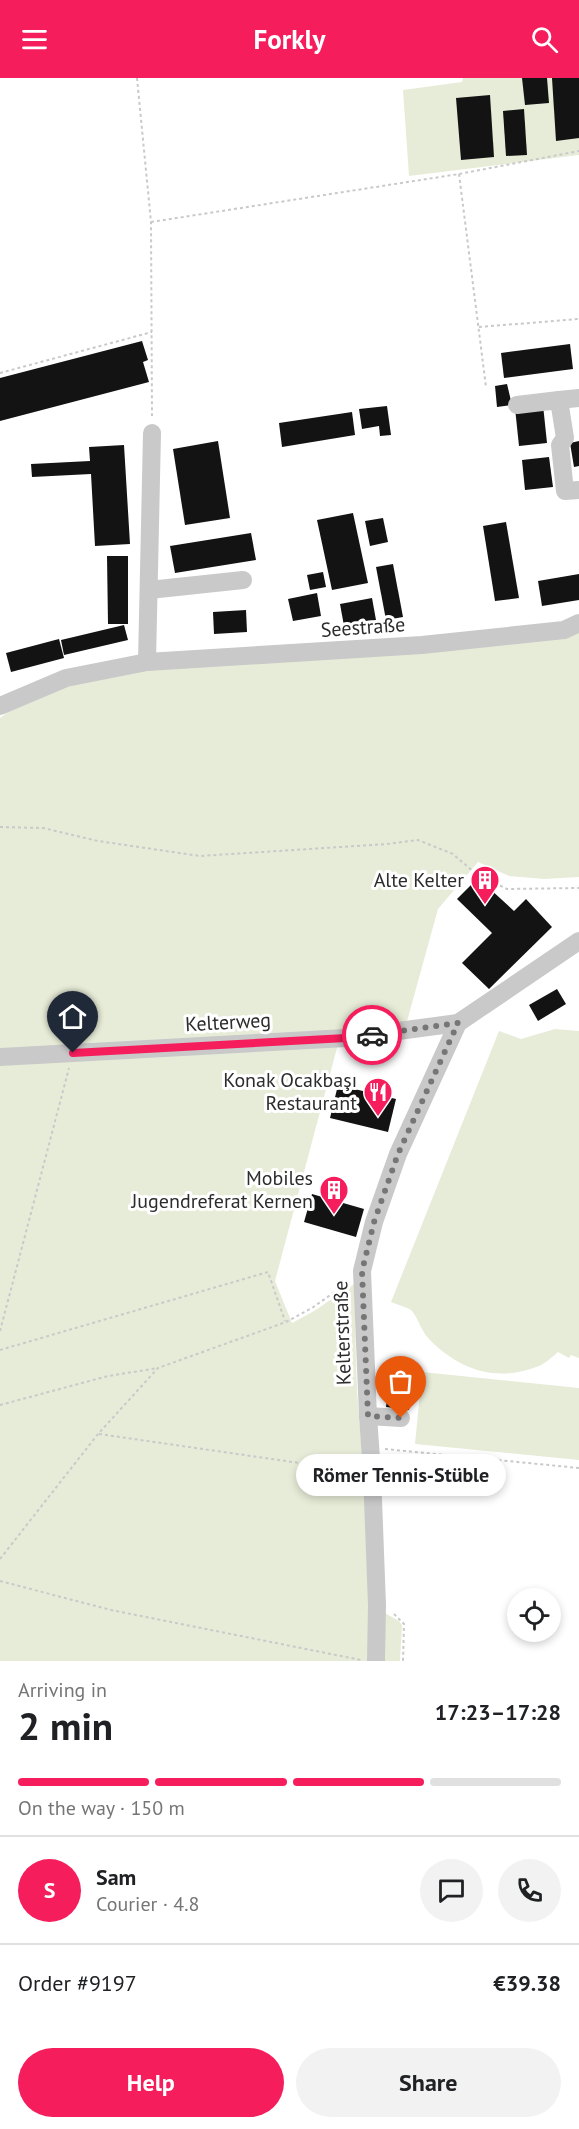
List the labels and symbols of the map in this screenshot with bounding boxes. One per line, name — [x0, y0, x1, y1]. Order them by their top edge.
street label: Seestraße — [320, 611, 406, 643]
building icon: Alte Kelter — [469, 864, 501, 906]
place label: Alte Kelter — [374, 867, 464, 893]
pin — [47, 991, 98, 1053]
courier — [342, 1005, 402, 1065]
street label: Kelterweg — [184, 1007, 272, 1037]
place label: Konak Ocakbaşı Restaurant — [223, 1067, 357, 1116]
restaurant icon: Konak Ocakbaşı Restaurant — [362, 1076, 394, 1118]
place label: Mobiles Jugendreferat Kernen — [130, 1165, 313, 1214]
building icon: Mobiles Jugendreferat Kernen — [318, 1174, 350, 1216]
street label: Kelterstraße — [327, 1280, 357, 1386]
pin — [375, 1356, 426, 1418]
callout: Römer Tennis-Stüble — [296, 1454, 506, 1496]

